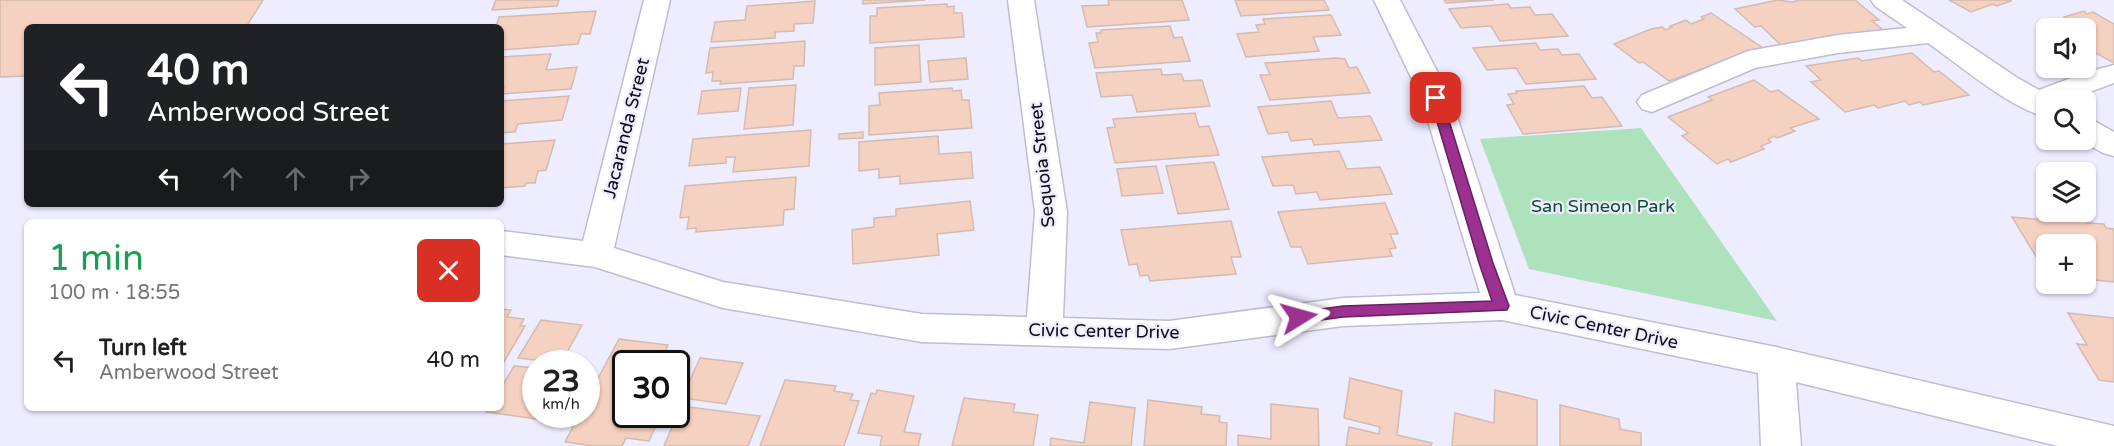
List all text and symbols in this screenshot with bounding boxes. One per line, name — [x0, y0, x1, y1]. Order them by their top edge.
map controls — [2036, 18, 2096, 294]
button: sound — [2036, 18, 2096, 78]
text: 40 m — [147, 45, 249, 96]
icon: left — [48, 48, 126, 126]
street label: Jacaranda Street — [598, 55, 654, 200]
pin — [1410, 72, 1461, 123]
icon: arrive — [1419, 81, 1452, 114]
button: search — [2036, 90, 2096, 150]
text: Amberwood Street — [147, 96, 390, 129]
street label: Sequoia Street — [1025, 101, 1059, 228]
icon: left — [153, 162, 186, 195]
icon: ahead — [216, 162, 249, 195]
icon: ahead — [279, 162, 312, 195]
icon: right — [342, 162, 375, 195]
button: layers — [2036, 162, 2096, 222]
park label: San Simeon Park — [1531, 195, 1675, 217]
button: + — [2036, 234, 2096, 294]
text: 1 min — [48, 237, 144, 280]
button: close — [417, 239, 480, 302]
text: 100 m · 18:55 — [48, 281, 180, 305]
position arrow — [1267, 285, 1331, 349]
street label: Civic Center Drive — [1528, 301, 1680, 353]
street label: Civic Center Drive — [1028, 319, 1180, 343]
text: Turn left — [99, 335, 187, 361]
icon: left — [48, 344, 81, 377]
text: 40 m — [426, 347, 480, 373]
speed limit sign: 30 — [612, 350, 690, 428]
text: Amberwood Street — [99, 361, 279, 385]
text: 23 — [542, 363, 580, 400]
text: km/h — [542, 395, 580, 413]

